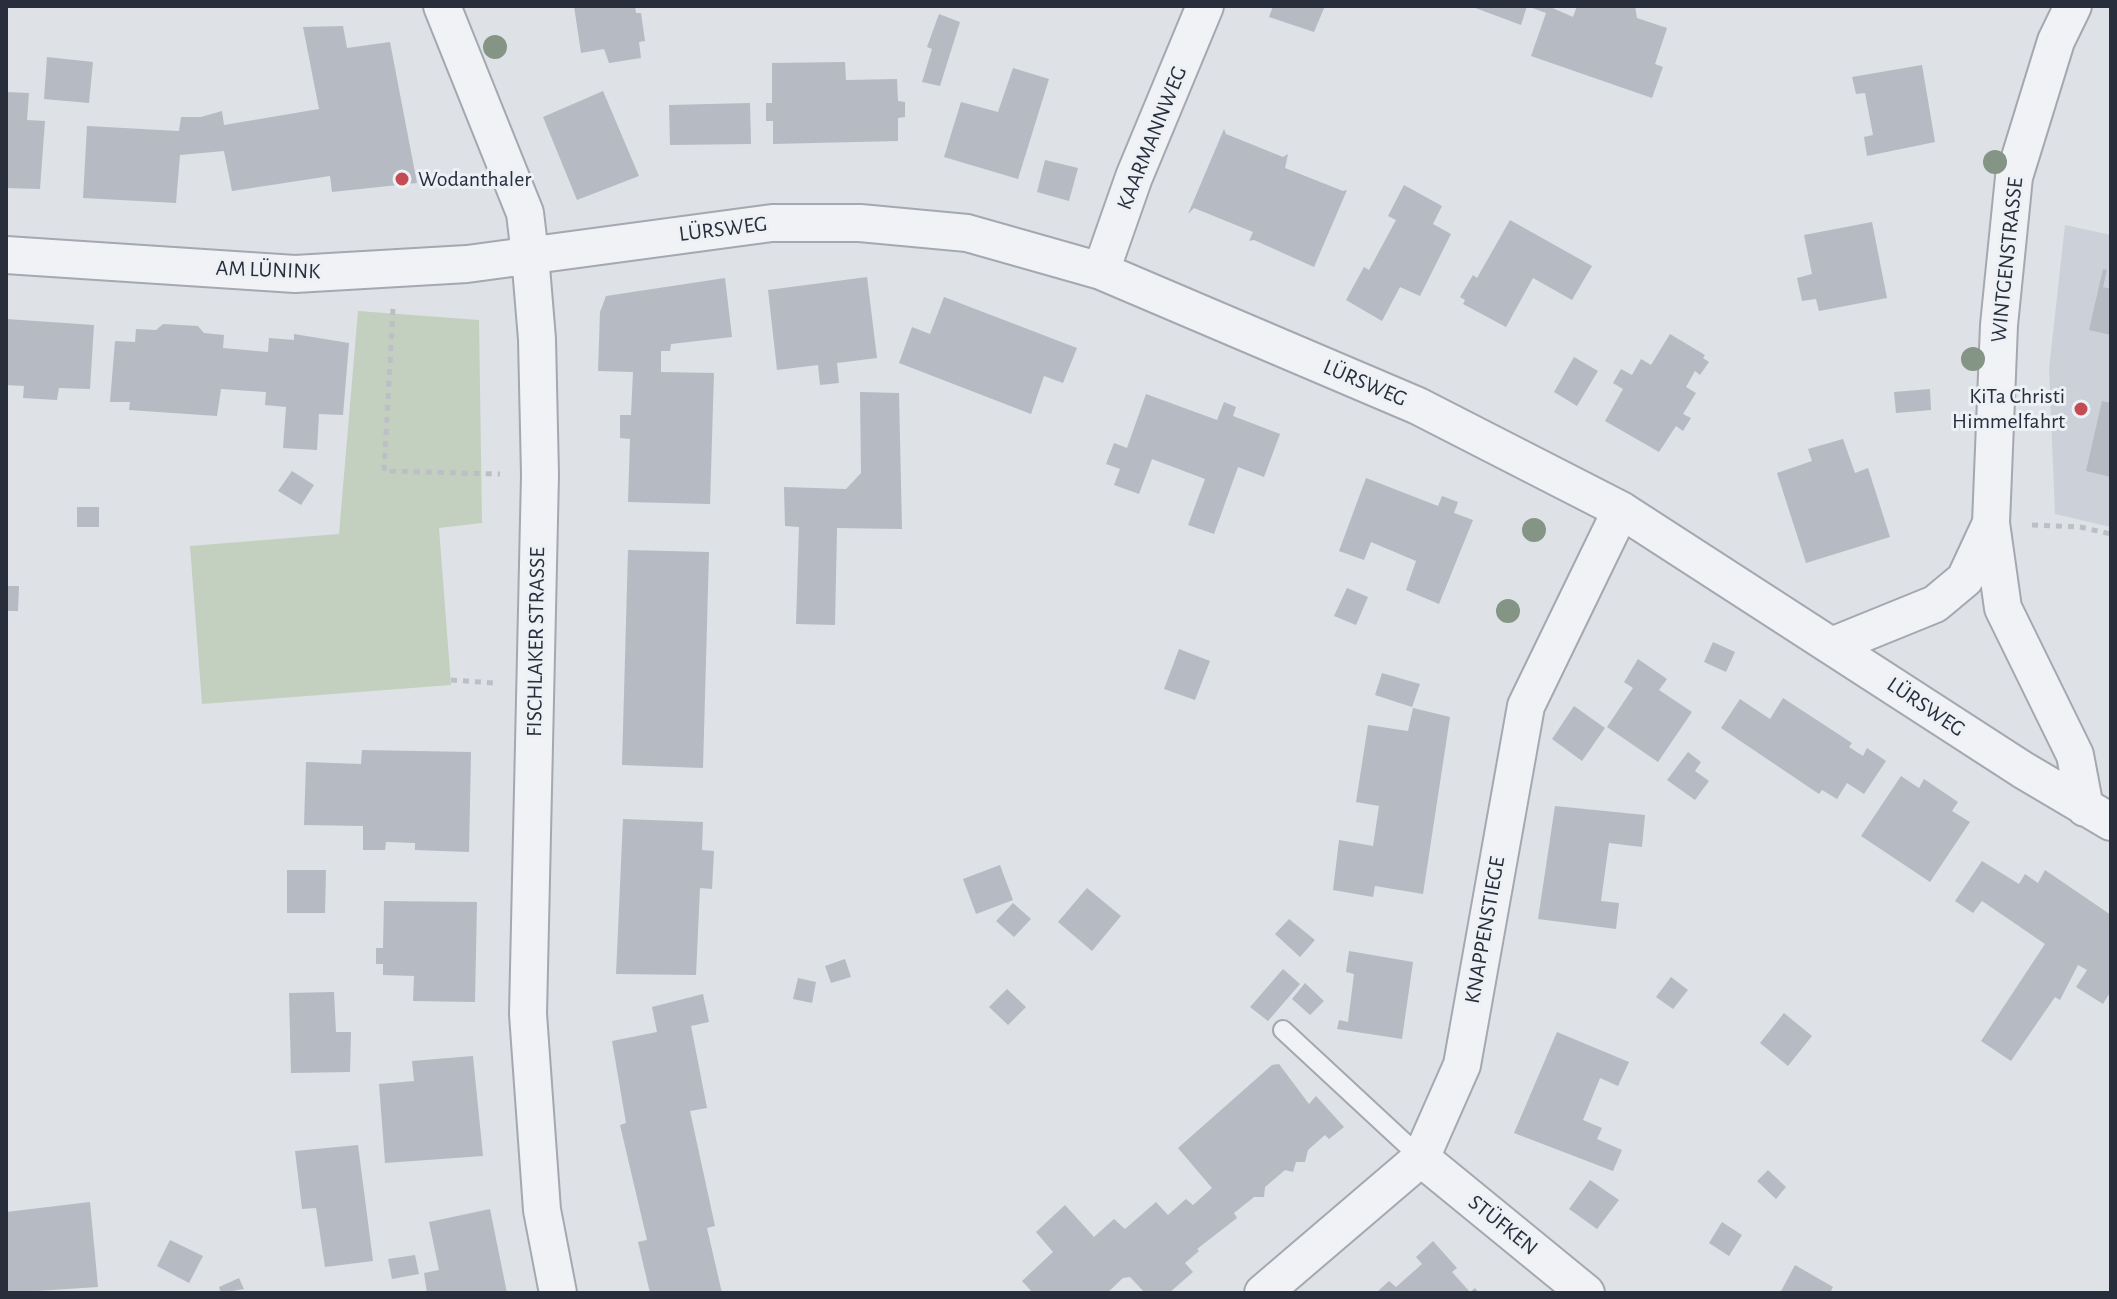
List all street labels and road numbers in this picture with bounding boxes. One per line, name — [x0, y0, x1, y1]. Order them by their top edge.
street label: KAARMANNWEG — [1111, 62, 1193, 214]
street label: WINTGENSTRASSE — [1985, 176, 2029, 344]
street label: LÜRSWEG — [677, 210, 769, 248]
street label: AM LÜNINK — [215, 255, 321, 285]
street label: LÜRSWEG — [1319, 354, 1411, 412]
street label: FISCHLAKER STRASSE — [521, 547, 551, 737]
street label: LÜRSWEG — [1882, 671, 1970, 743]
street label: KNAPPENSTIEGE — [1459, 854, 1511, 1006]
street label: STÜFKEN — [1463, 1189, 1543, 1261]

